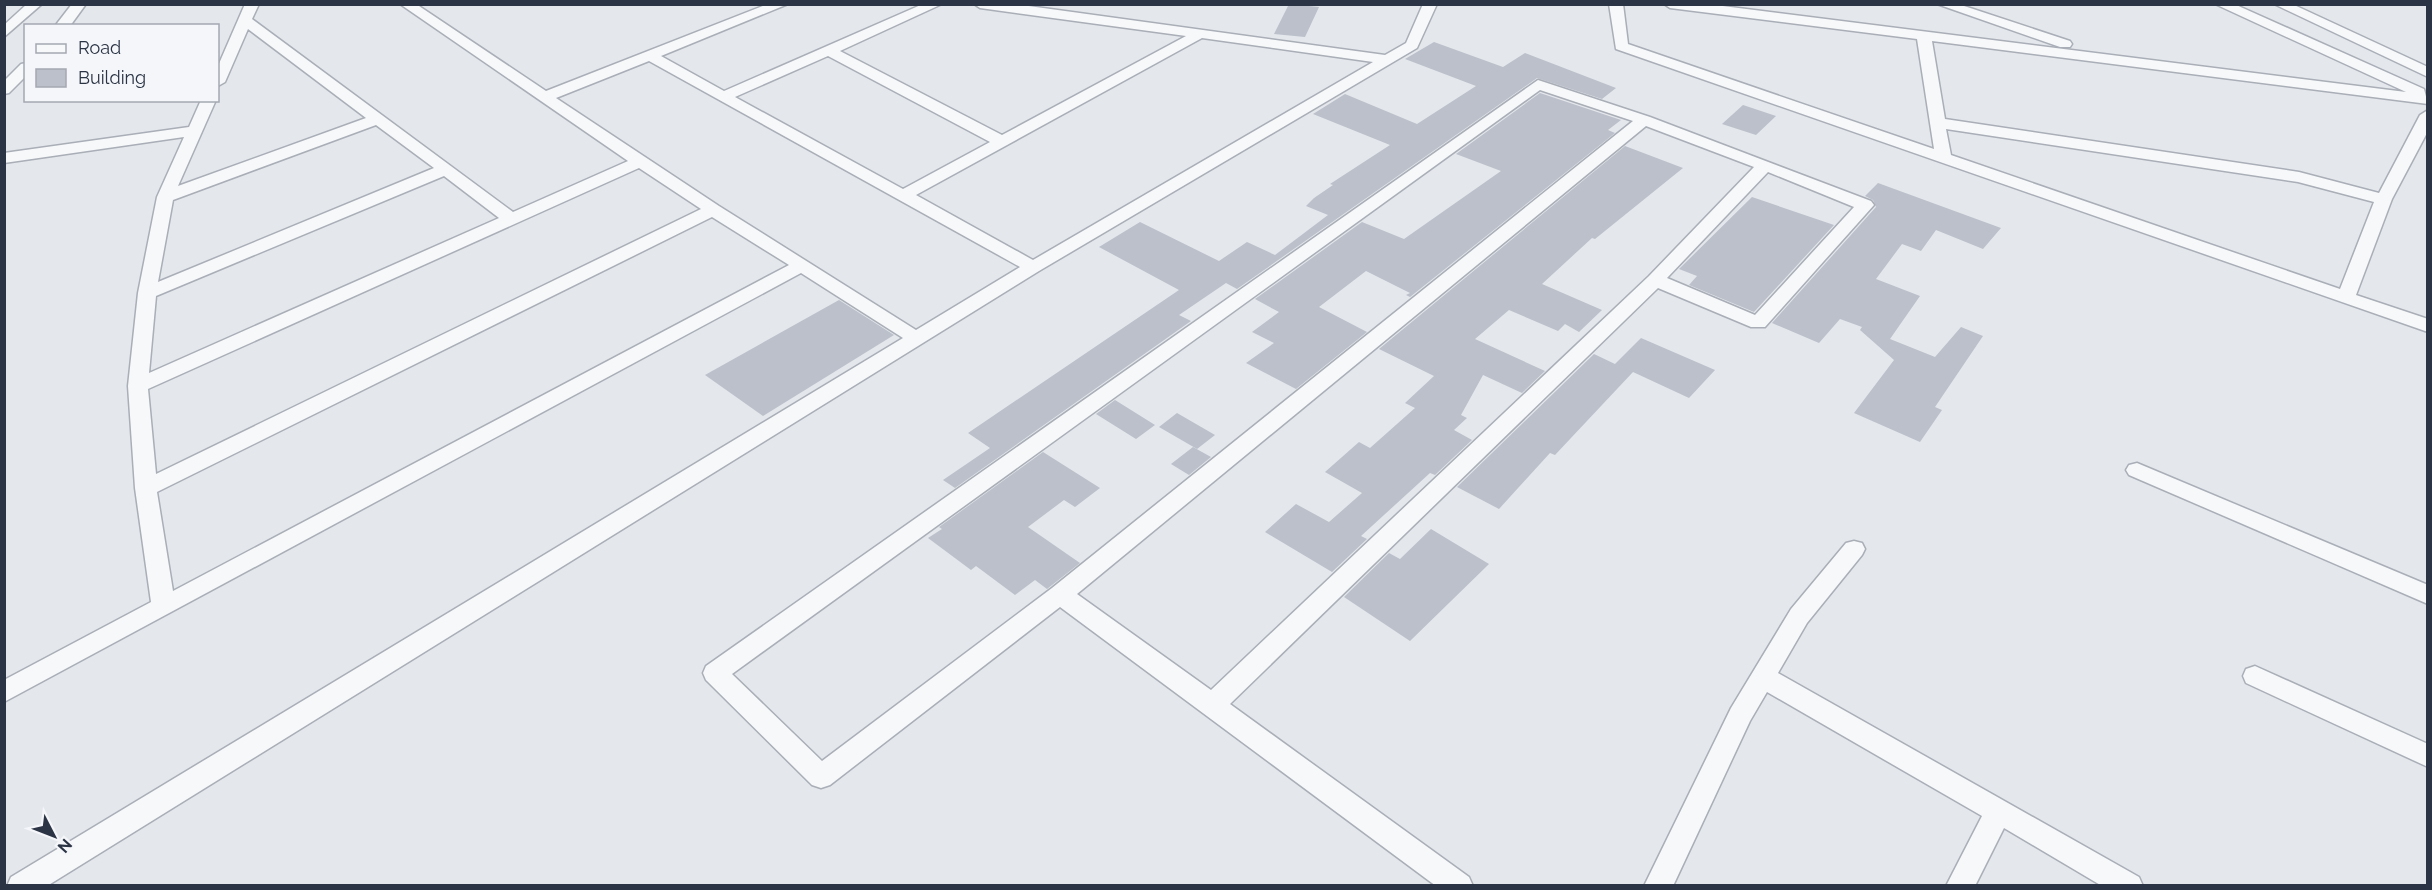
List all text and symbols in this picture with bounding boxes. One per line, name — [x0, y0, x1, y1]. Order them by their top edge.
legend — [24, 24, 219, 102]
text: Road — [78, 37, 121, 58]
text: Building — [78, 67, 146, 88]
north arrow — [24, 806, 84, 866]
text: N — [54, 835, 76, 857]

